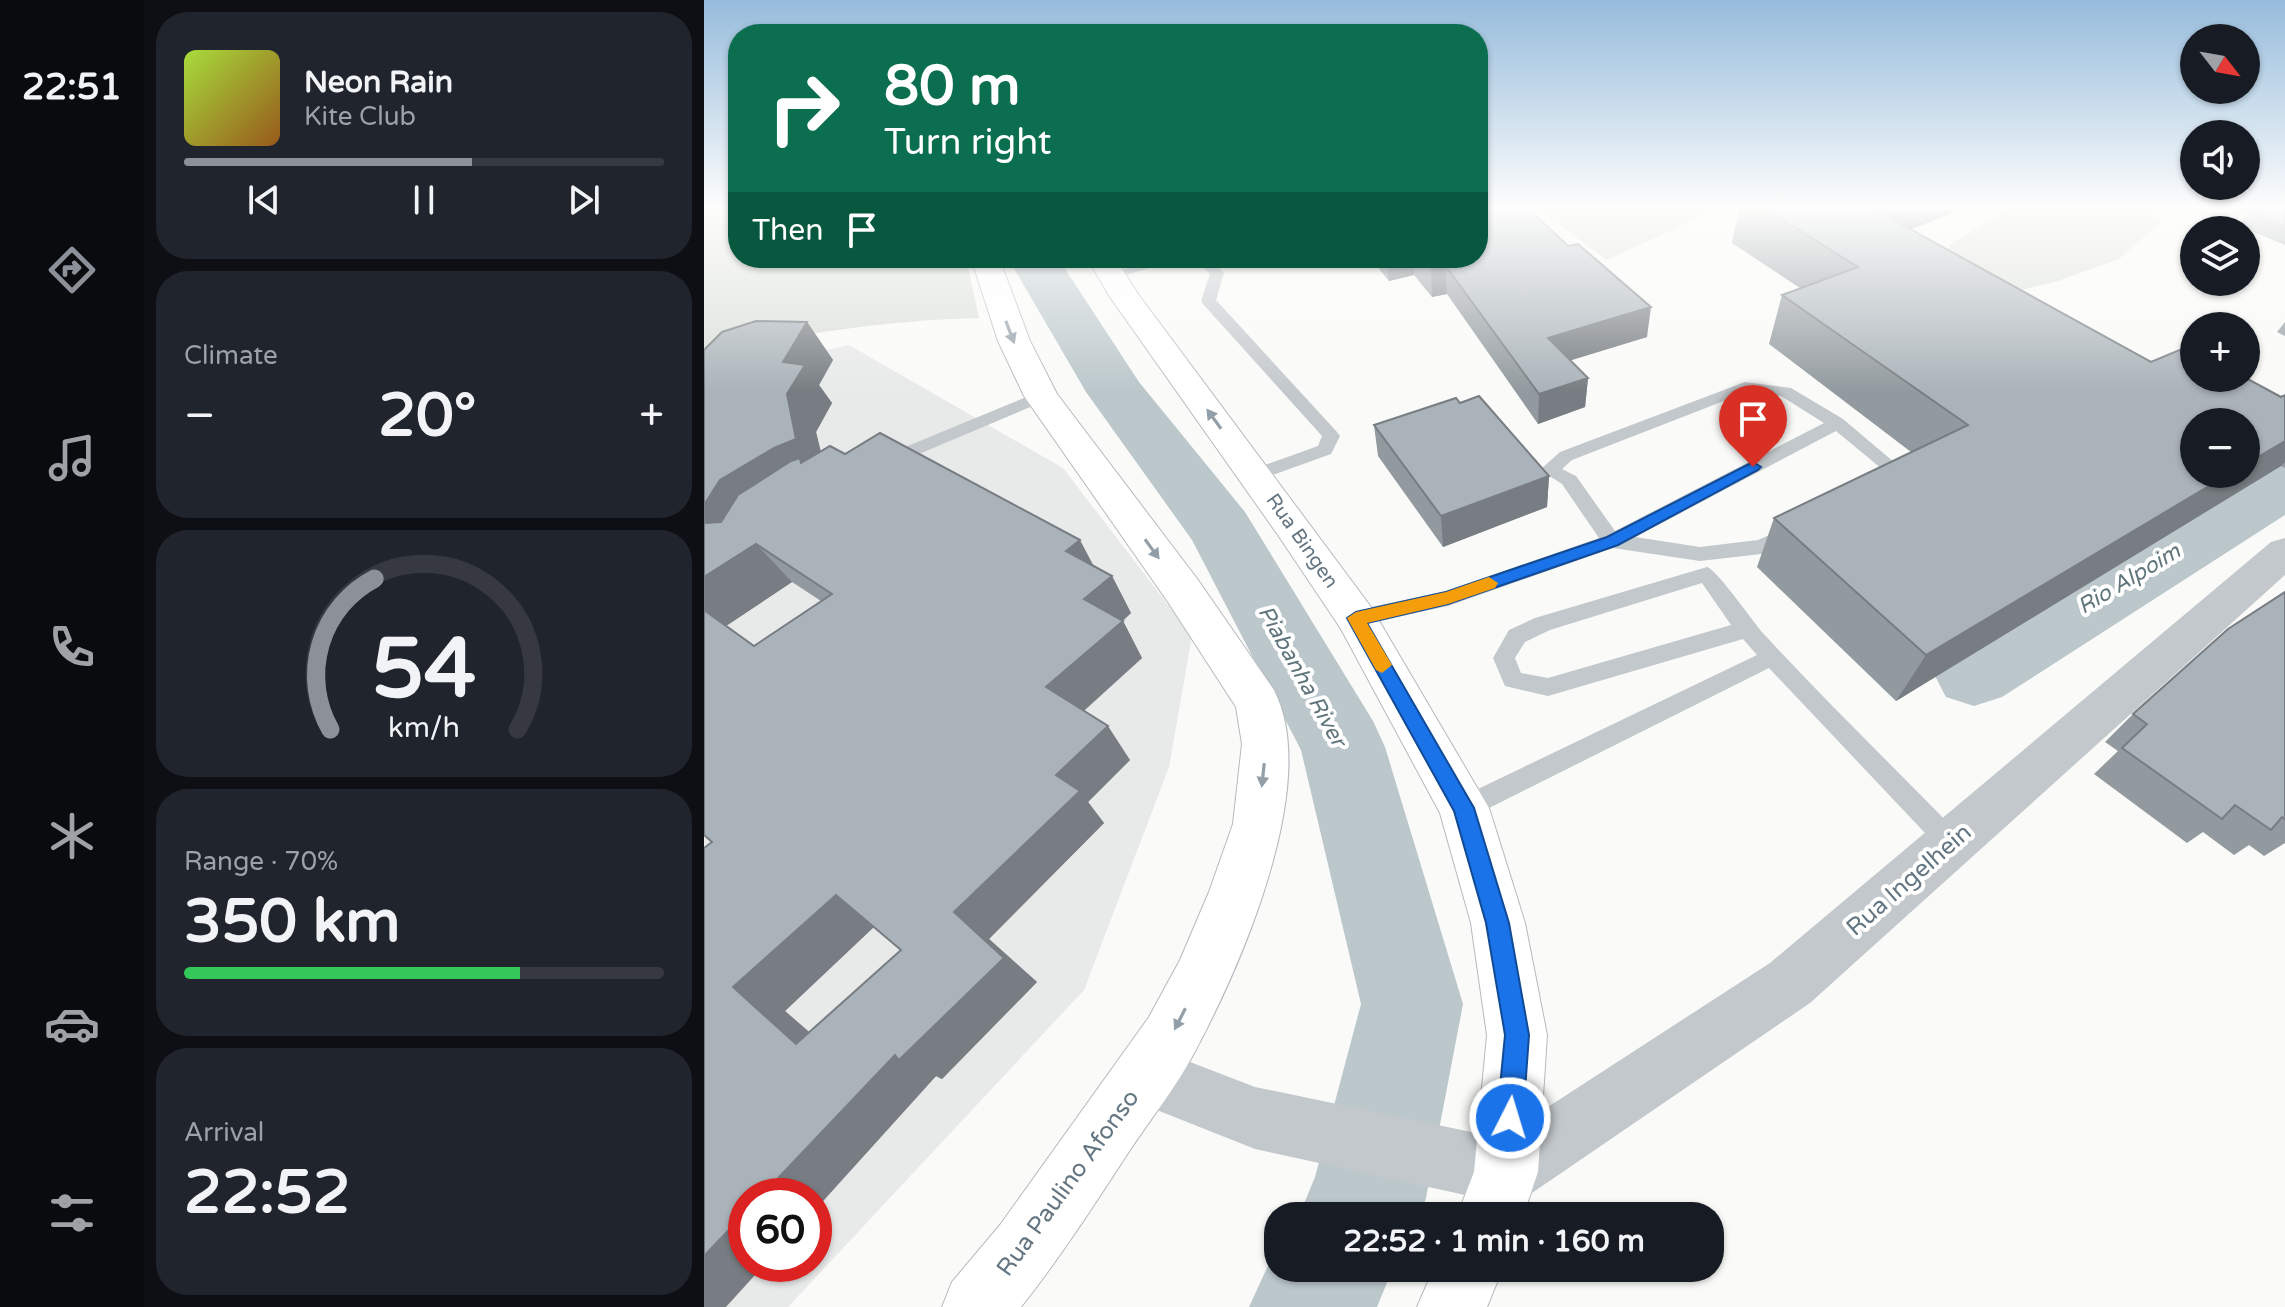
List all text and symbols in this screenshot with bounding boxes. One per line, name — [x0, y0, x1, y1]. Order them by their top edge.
north arrow — [2180, 24, 2260, 104]
map controls — [2180, 24, 2260, 488]
text: 80 m — [884, 53, 1020, 120]
icon: right — [752, 56, 856, 160]
text: Neon Rain — [304, 64, 453, 101]
text: 22:51 — [22, 66, 122, 109]
text: Kite Club — [304, 101, 416, 132]
button: sound — [2180, 120, 2260, 200]
text: Turn right — [884, 121, 1051, 164]
icon: previous — [242, 178, 286, 222]
icon: pause — [402, 178, 446, 222]
icon: next — [562, 178, 606, 222]
icon: arrive — [840, 208, 884, 252]
text: Then — [752, 212, 824, 249]
button: layers — [2180, 216, 2260, 296]
icon: directions — [44, 242, 100, 298]
button: + — [2180, 312, 2260, 392]
one-way arrow — [1004, 320, 1017, 344]
text: Climate — [184, 340, 278, 371]
text: 20° — [378, 380, 476, 452]
pin — [1719, 385, 1787, 467]
text: − — [184, 390, 215, 443]
text: + — [639, 390, 664, 443]
icon: arrive — [1731, 397, 1775, 441]
button: − — [2180, 408, 2260, 488]
one-way arrow — [1207, 409, 1222, 430]
icon: music — [44, 430, 100, 486]
street label: Rua Bingen — [1261, 489, 1343, 593]
one-way arrow — [1144, 538, 1159, 559]
water label: Rio Alpoim — [2073, 538, 2186, 620]
water label: Piabanha River — [1253, 601, 1353, 753]
icon: phone — [44, 619, 100, 675]
text: 54 — [372, 619, 476, 719]
text: km/h — [388, 711, 460, 745]
one-way arrow — [1256, 763, 1269, 788]
icon: climate — [44, 808, 100, 864]
street label: Rua Ingelhein — [1841, 818, 1977, 942]
text: Range · 70% — [184, 846, 338, 877]
text: 350 km — [184, 886, 400, 958]
icon: car — [44, 996, 100, 1052]
one-way arrow — [1173, 1008, 1186, 1031]
position arrow — [1468, 1076, 1552, 1160]
street label: Rua Paulino Afonso — [991, 1084, 1145, 1282]
text: Arrival — [184, 1117, 264, 1148]
text: 22:52 — [184, 1157, 350, 1229]
speed limit sign: 60 — [728, 1178, 832, 1282]
icon: filters — [44, 1185, 100, 1241]
text: 22:52 · 1 min · 160 m — [1343, 1223, 1645, 1260]

